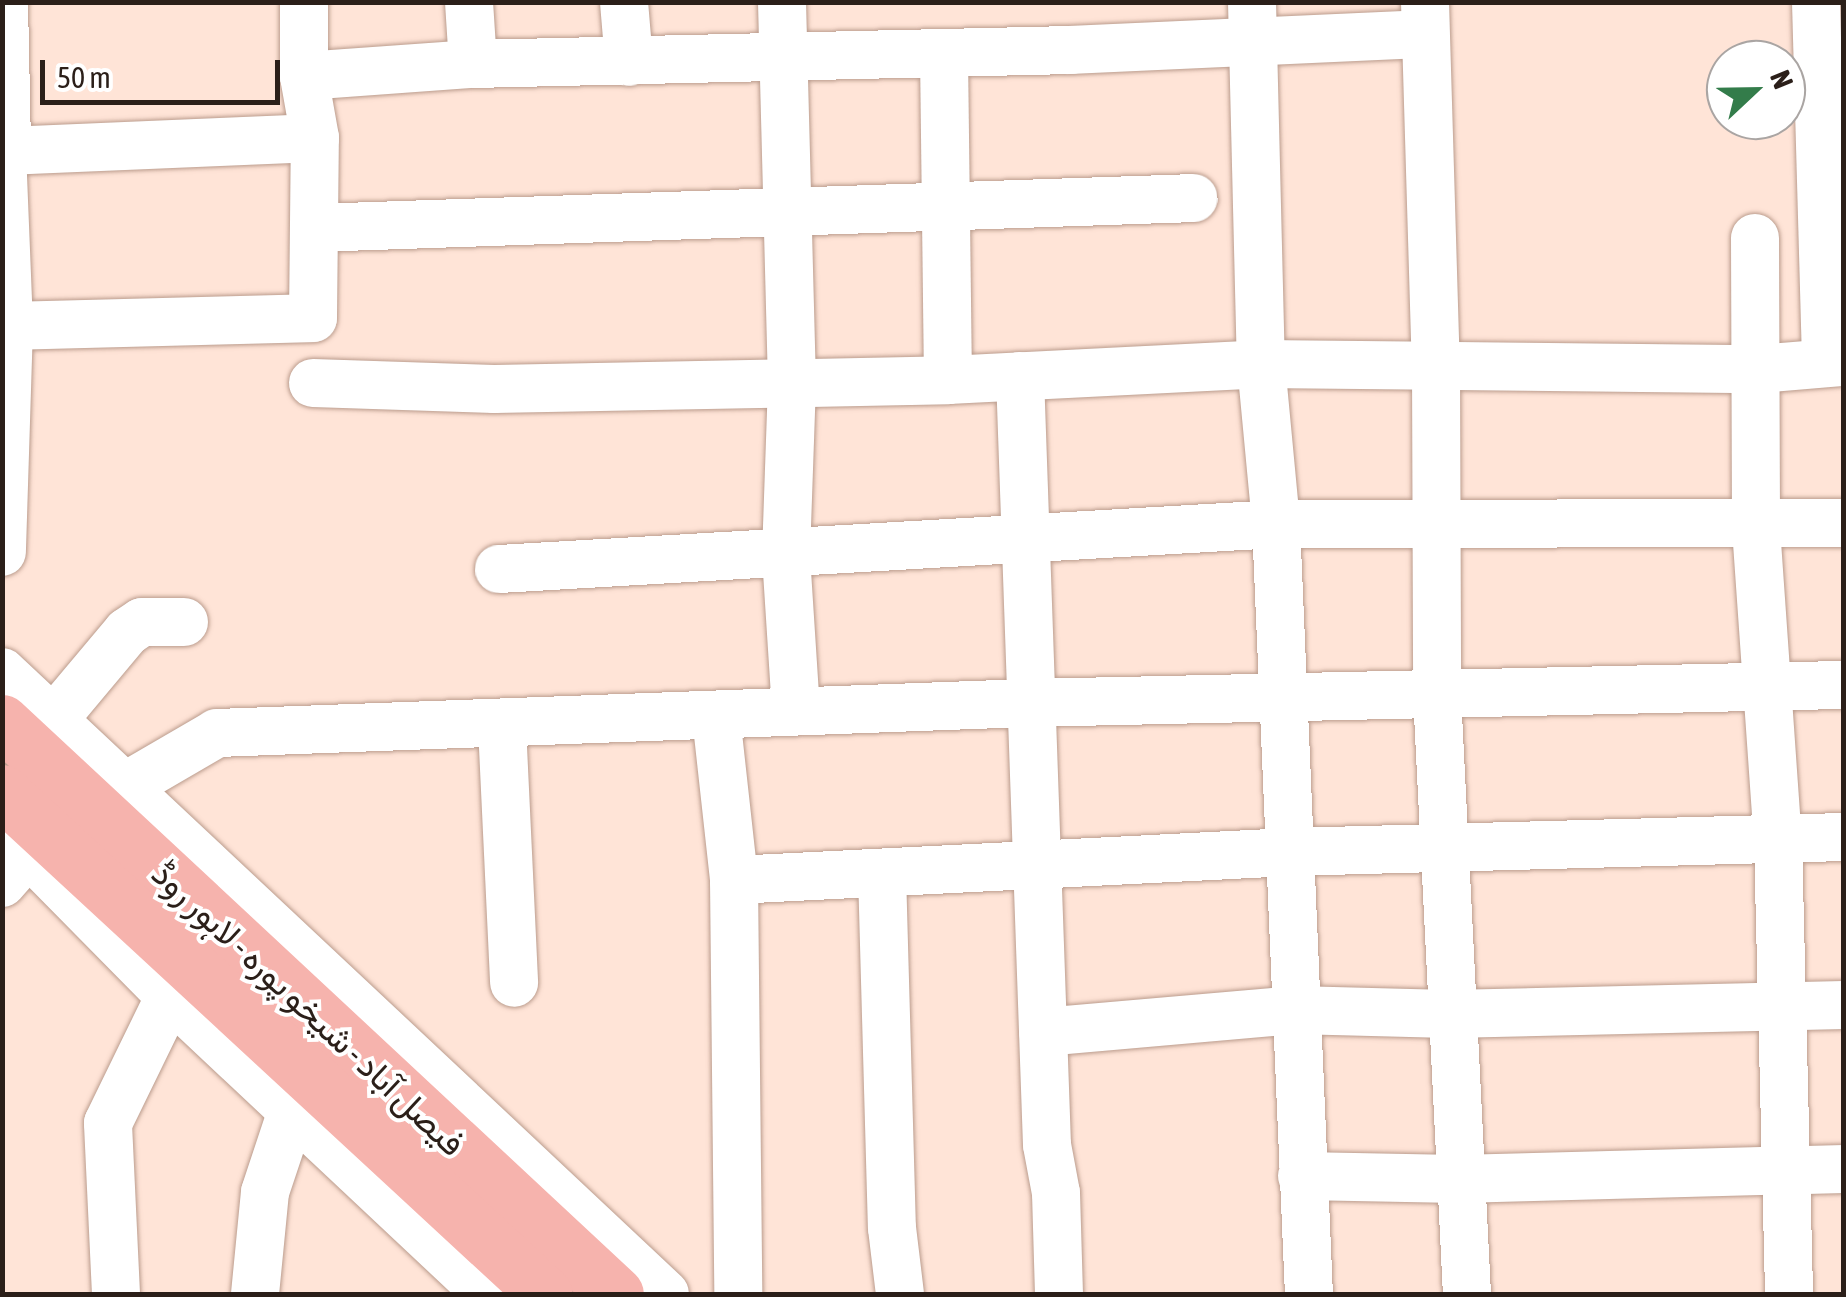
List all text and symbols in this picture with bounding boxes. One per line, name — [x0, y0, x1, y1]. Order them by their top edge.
scale bar — [45, 40, 285, 102]
north arrow — [1706, 40, 1806, 140]
text: 50 m — [57, 60, 111, 94]
text: N — [1764, 66, 1800, 93]
street label: فیصل آباد - شیخو پورہ - لاہور روڈ — [144, 852, 474, 1164]

